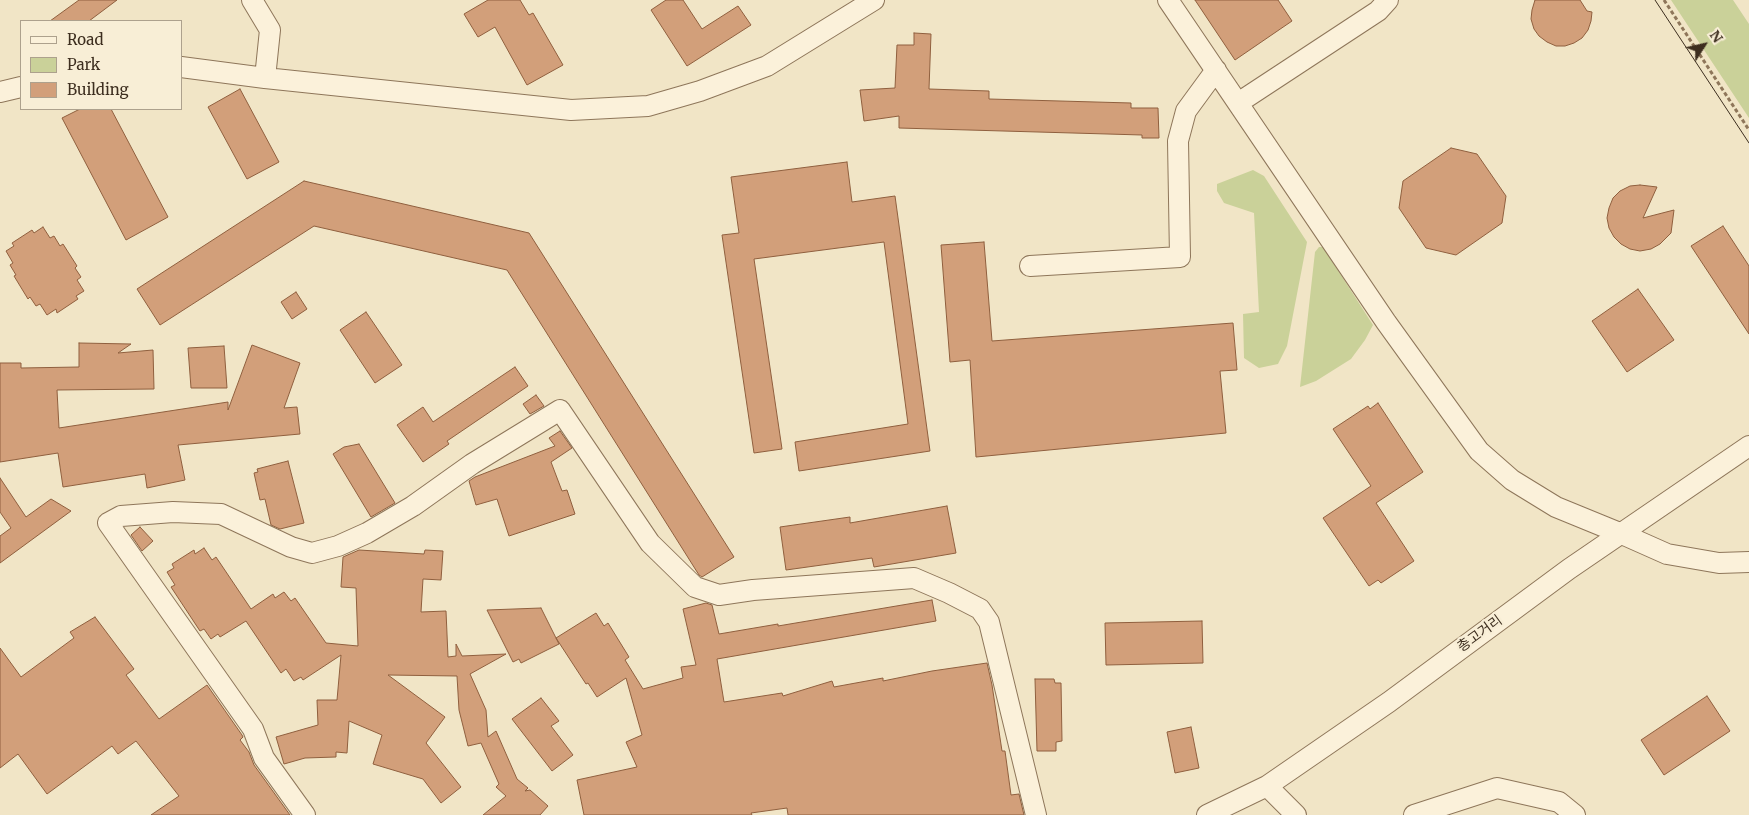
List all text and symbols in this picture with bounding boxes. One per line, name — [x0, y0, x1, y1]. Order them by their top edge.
legend — [20, 20, 182, 110]
north arrow — [1679, 20, 1729, 70]
text: N — [1706, 27, 1727, 46]
text: Road — [67, 30, 103, 49]
text: Park — [67, 55, 100, 74]
text: Building — [67, 80, 129, 99]
street label: 총고거리 — [1454, 612, 1506, 656]

